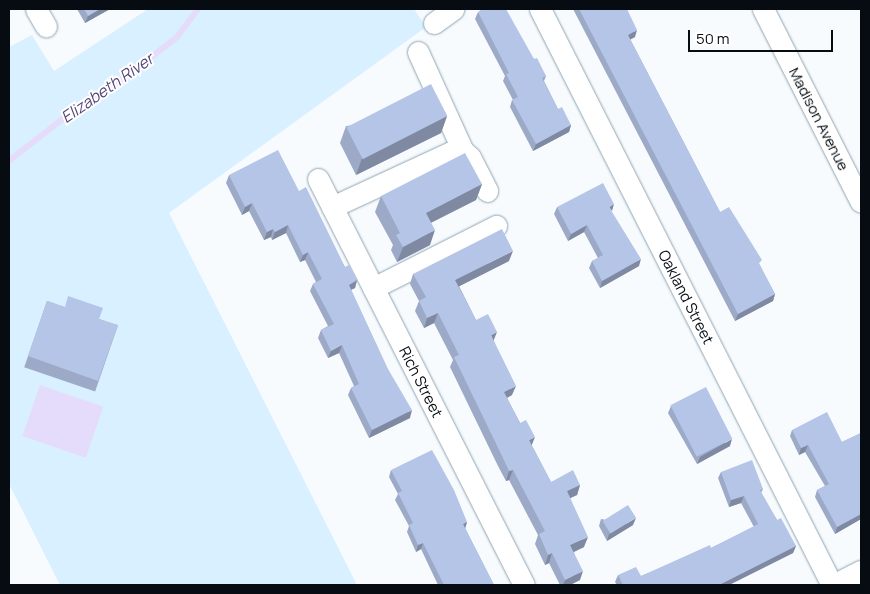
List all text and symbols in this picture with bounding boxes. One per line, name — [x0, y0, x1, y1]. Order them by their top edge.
scale bar — [690, 20, 835, 52]
text: 50 m — [696, 28, 730, 49]
water label: Elizabeth River — [57, 49, 157, 127]
street label: Madison Avenue — [785, 64, 853, 174]
street label: Oakland Street — [655, 247, 717, 347]
street label: Rich Street — [395, 344, 447, 420]

